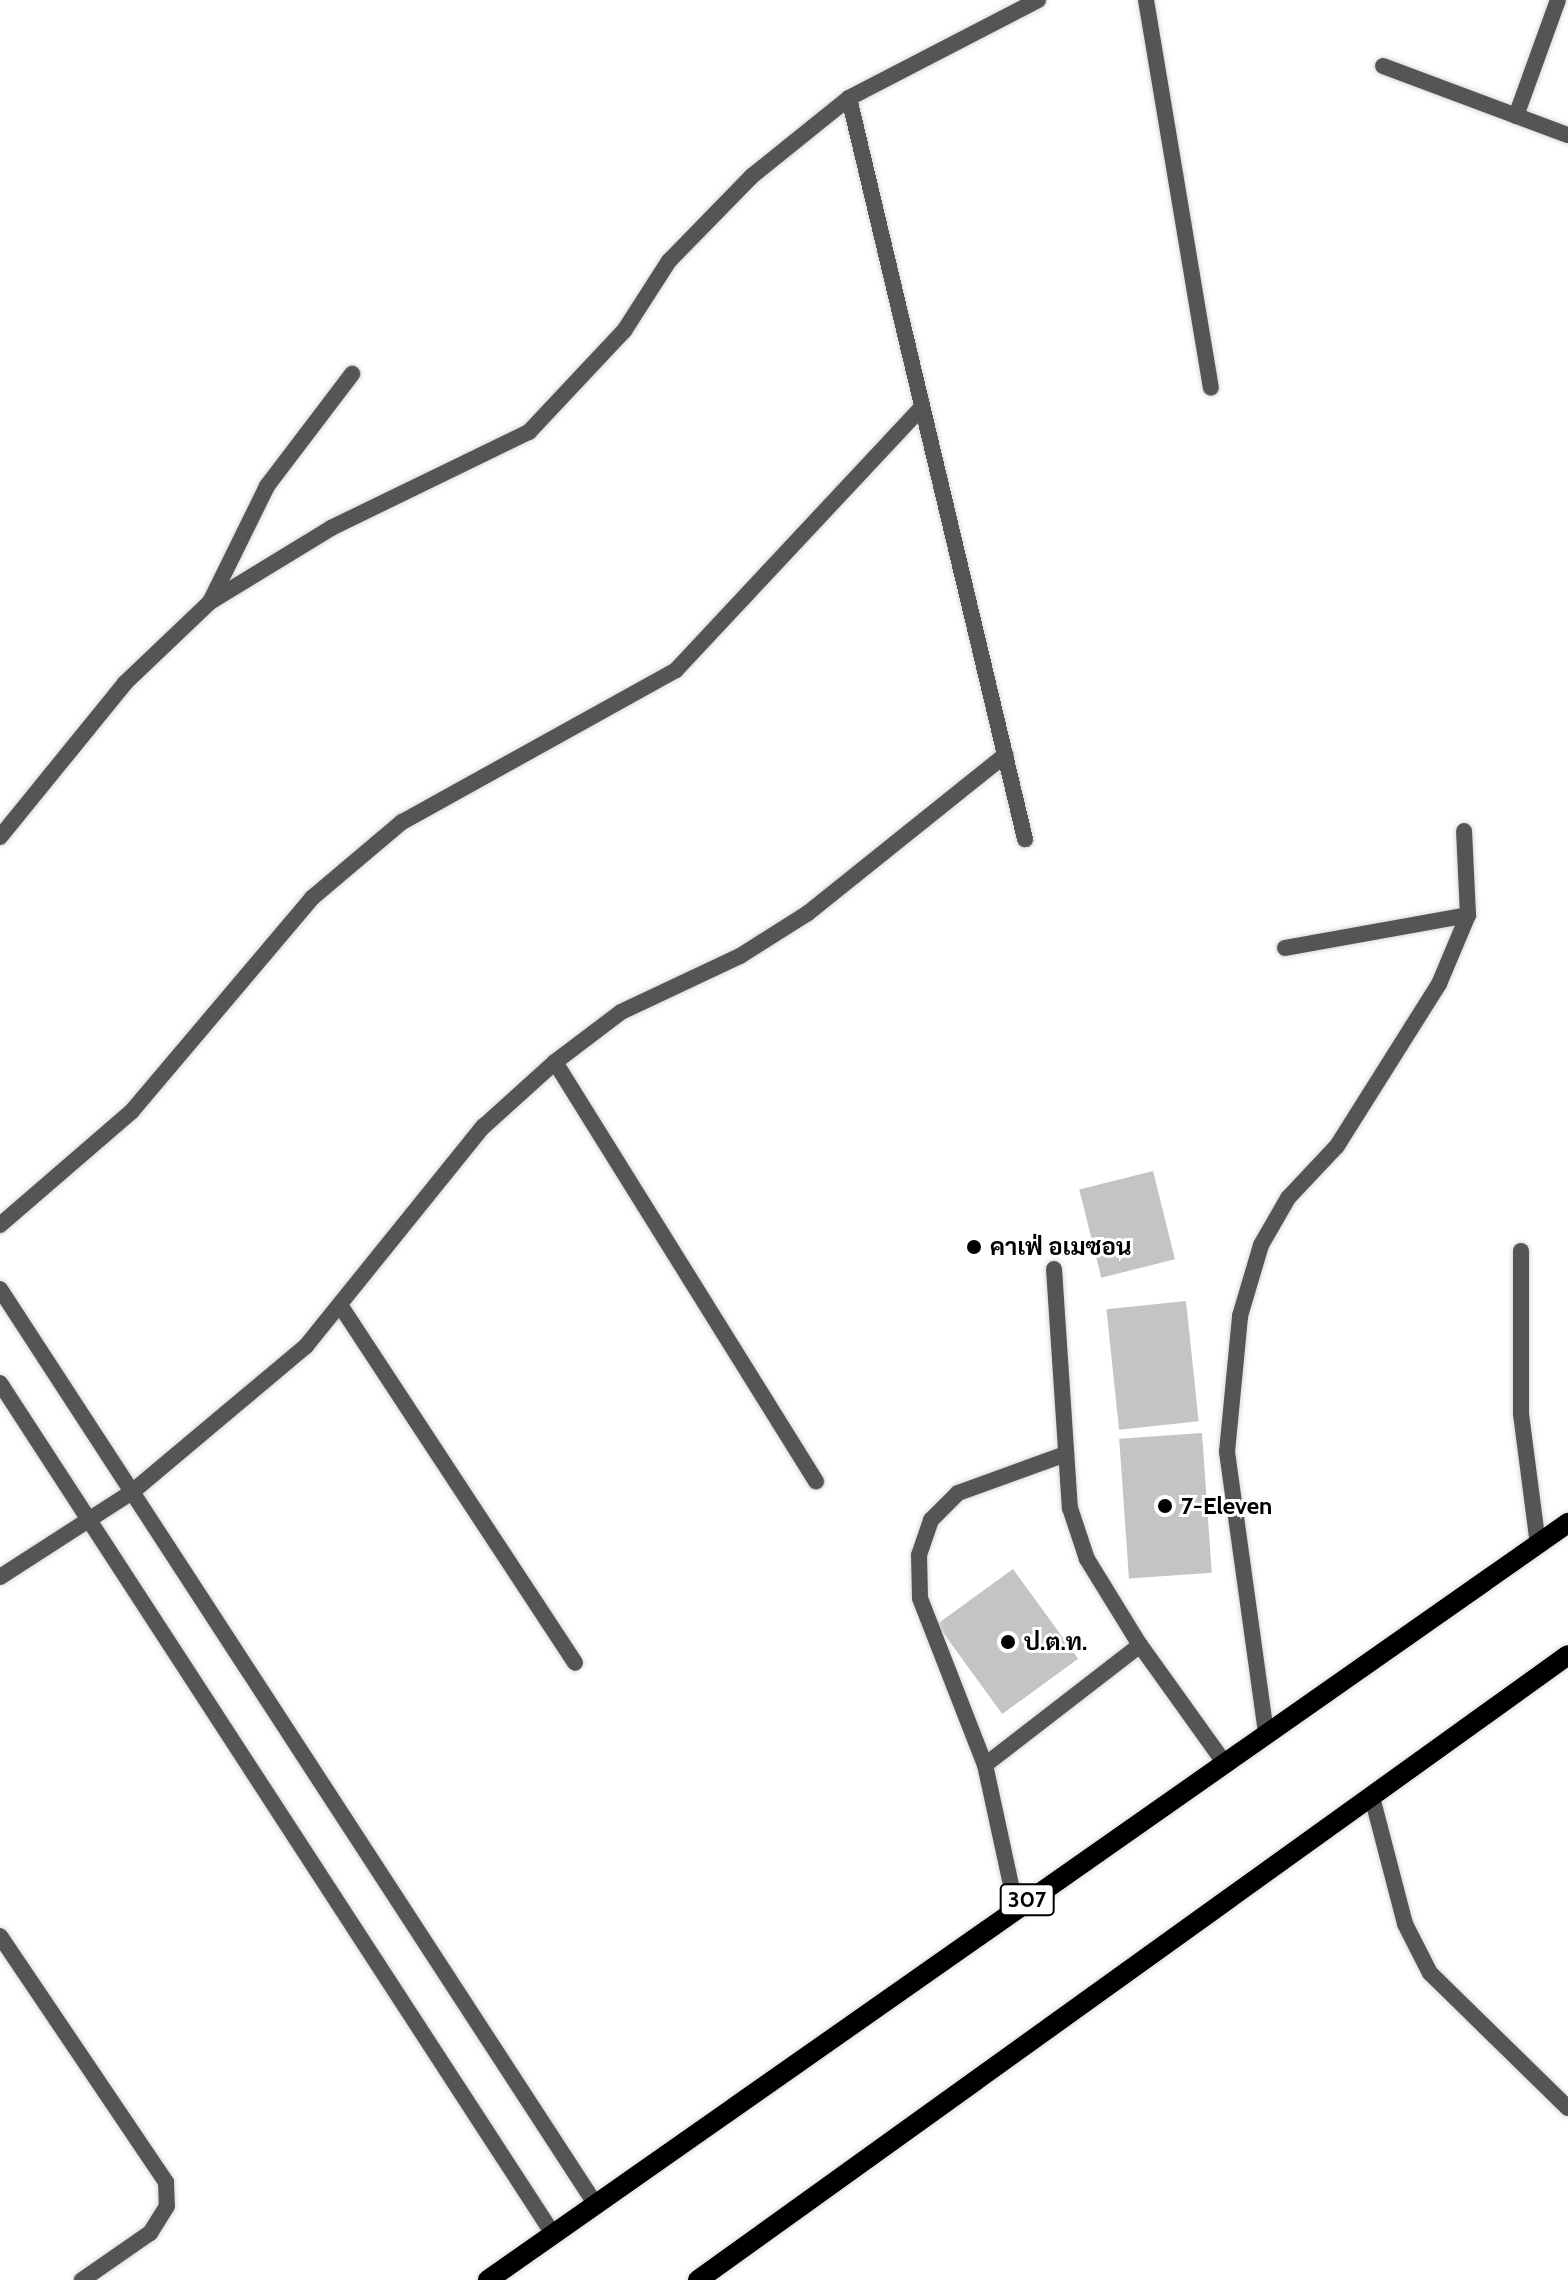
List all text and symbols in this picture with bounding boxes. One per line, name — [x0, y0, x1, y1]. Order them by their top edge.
place label: คาเฟ่ อเมซอน — [990, 1233, 1132, 1261]
marker: คาเฟ่ อเมซอน — [965, 1238, 983, 1256]
place label: 7-Eleven — [1181, 1492, 1272, 1520]
marker: 7-Eleven — [1156, 1497, 1174, 1515]
place label: ป.ต.ท. — [1024, 1628, 1087, 1656]
marker: ป.ต.ท. — [999, 1633, 1017, 1651]
road number: 307 — [999, 1882, 1055, 1918]

